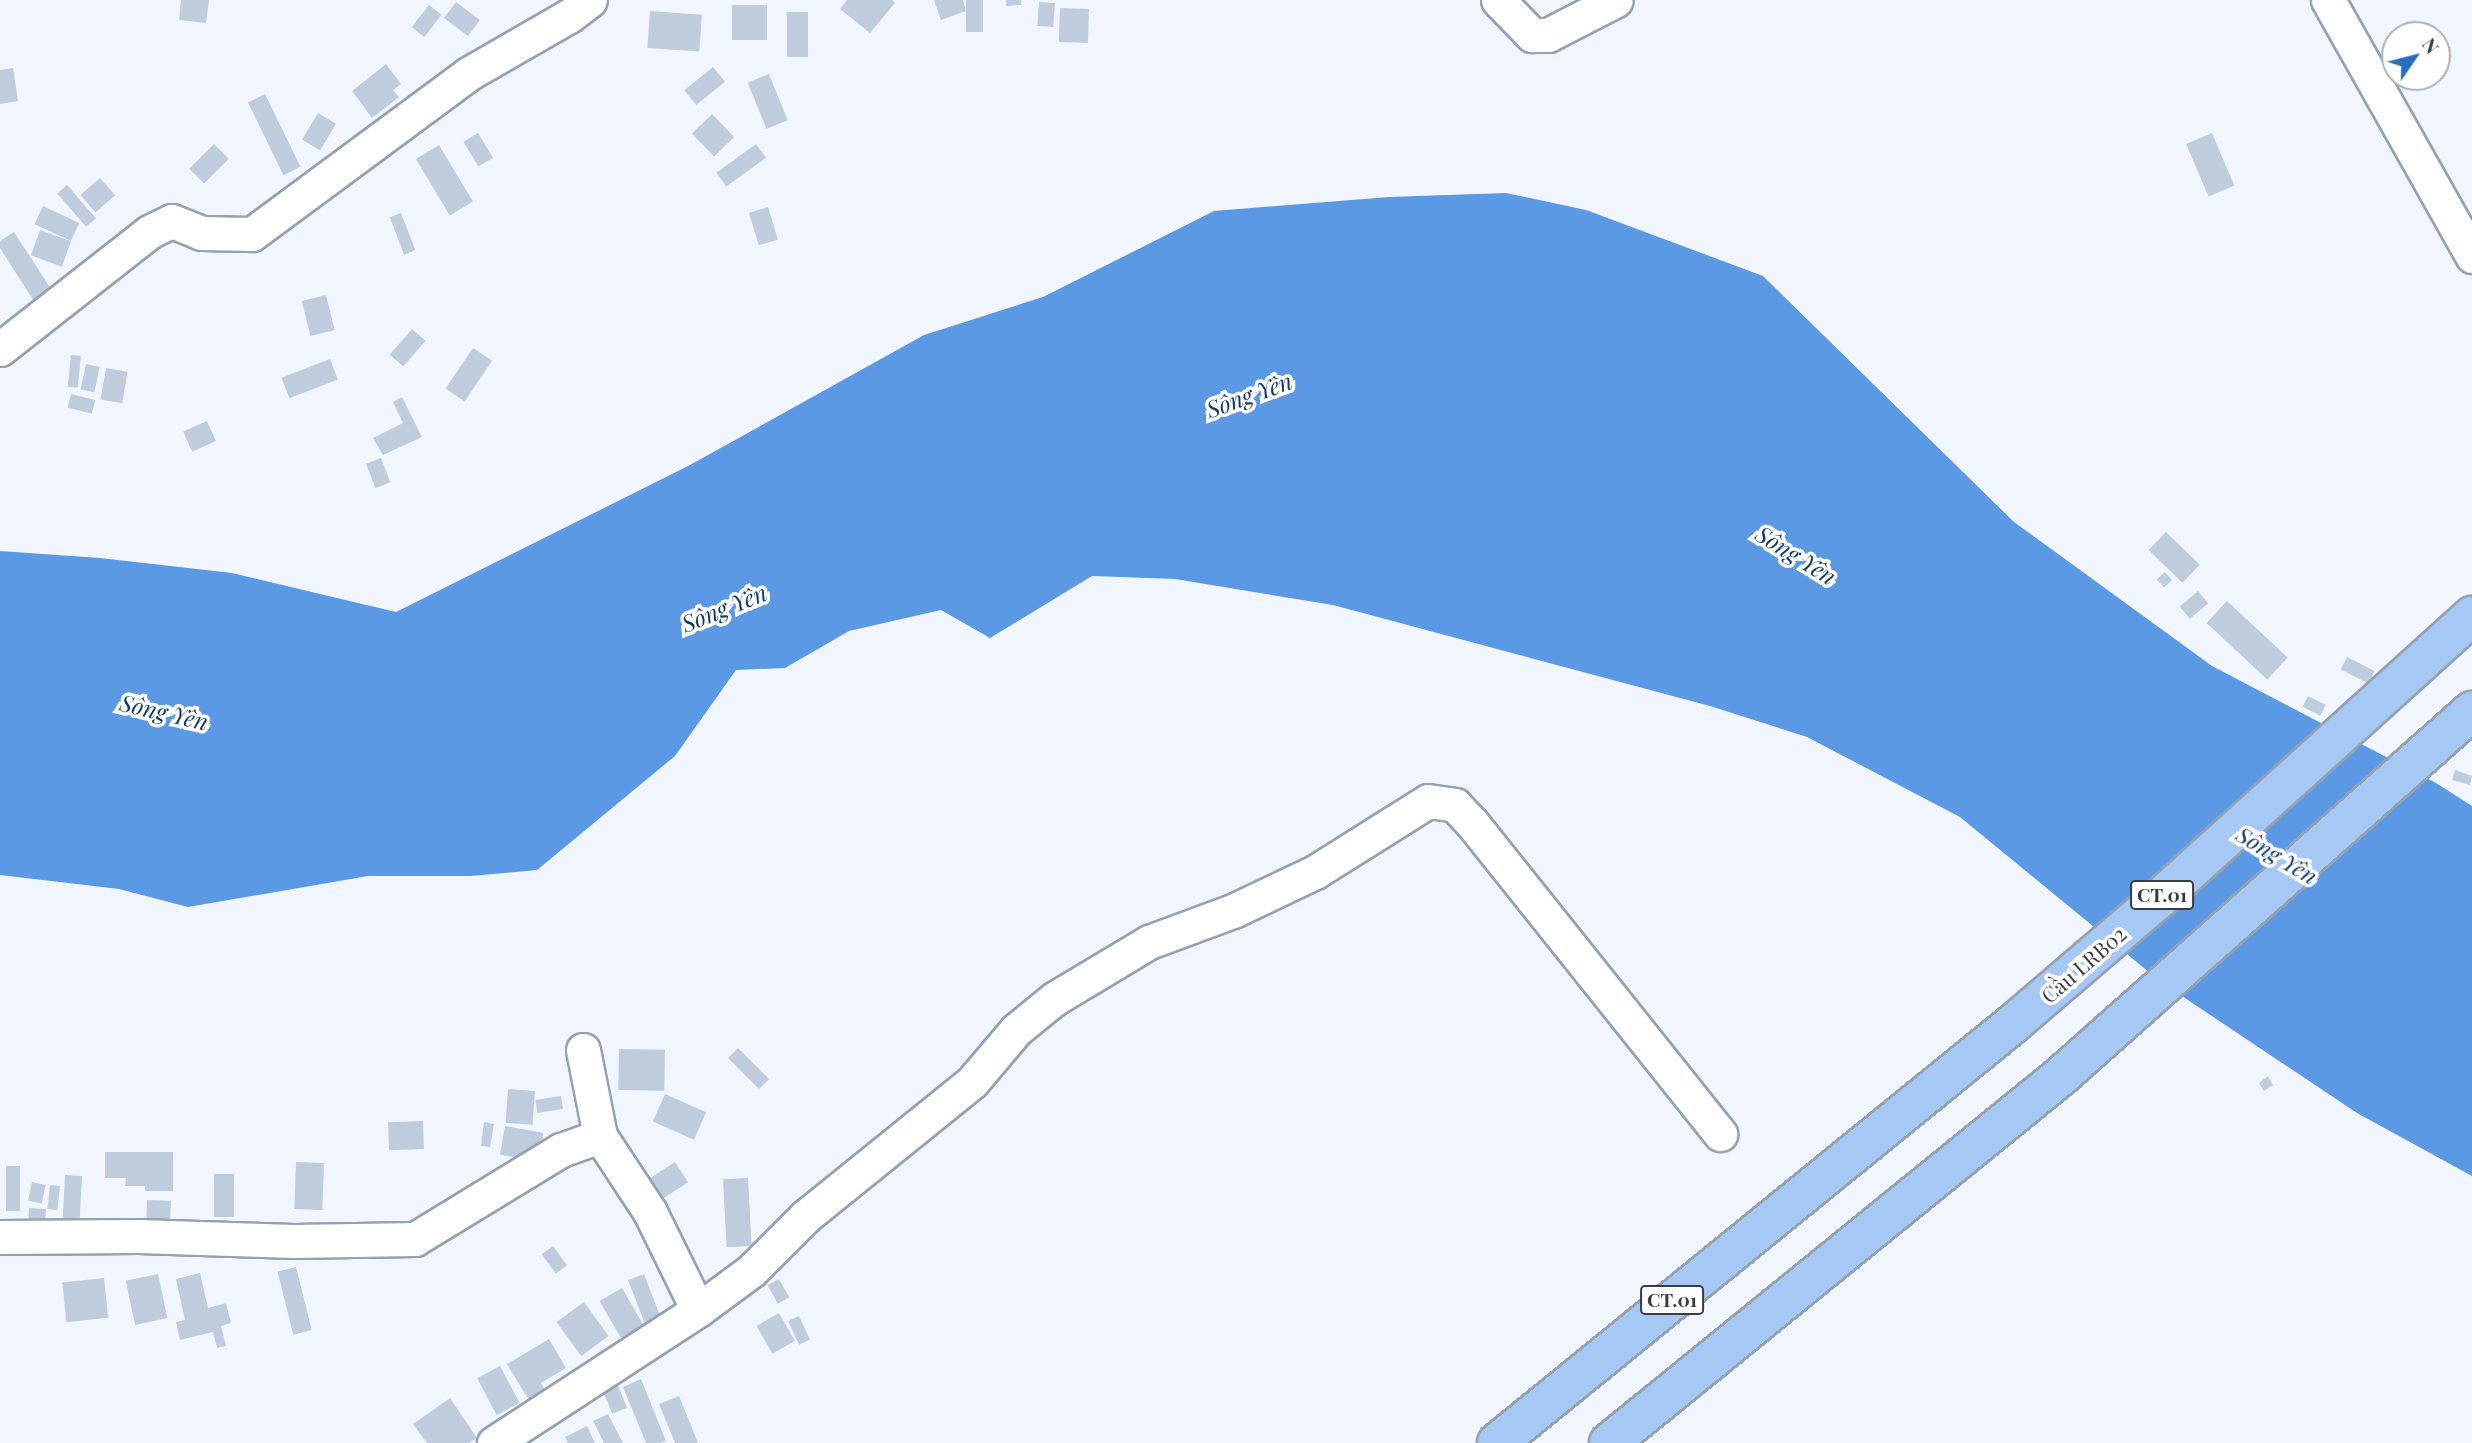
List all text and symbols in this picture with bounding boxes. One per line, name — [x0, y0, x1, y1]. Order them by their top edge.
north arrow — [2381, 21, 2451, 91]
text: N — [2417, 32, 2446, 58]
water label: Sông Yên — [1202, 367, 1296, 423]
water label: Sông Yên — [1751, 520, 1841, 590]
water label: Sông Yên — [677, 578, 771, 638]
water label: Sông Yên — [117, 688, 211, 736]
water label: Sông Yên — [2232, 820, 2322, 890]
road number: CT.01 — [2129, 880, 2195, 911]
street label: Cầu LRB02 — [2035, 920, 2131, 1008]
road number: CT.01 — [1639, 1284, 1705, 1316]

